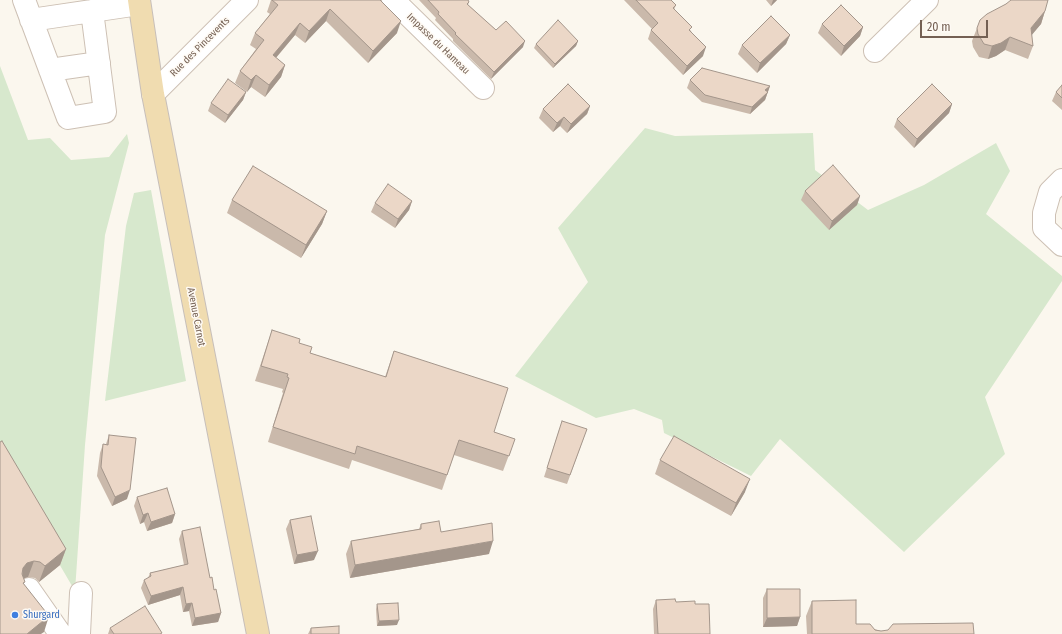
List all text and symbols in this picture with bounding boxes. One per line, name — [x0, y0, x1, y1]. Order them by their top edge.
street label: Impasse du Hameau — [404, 11, 472, 77]
scale bar — [922, 12, 990, 38]
street label: Rue des Pincevents — [168, 15, 232, 79]
text: 20 m — [927, 20, 951, 34]
street label: Avenue Carnot — [184, 287, 208, 347]
place label: Shurgard — [23, 609, 60, 621]
marker: Shurgard — [10, 610, 20, 620]

